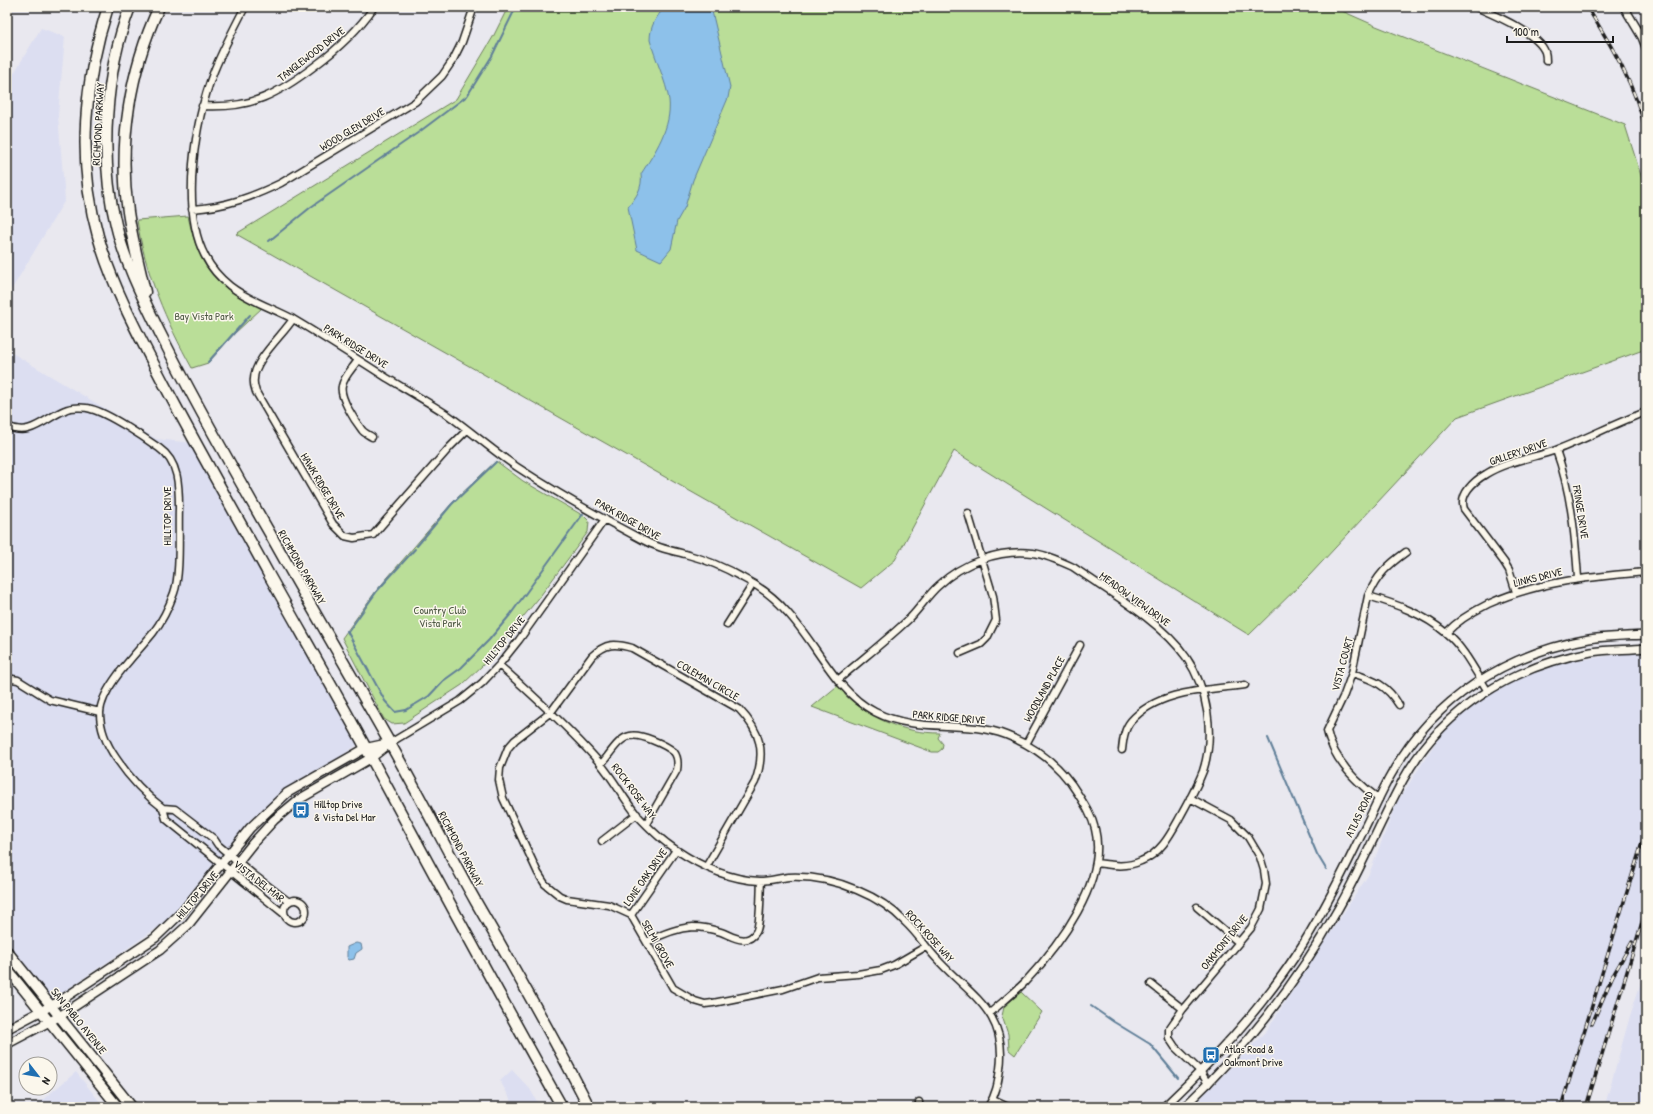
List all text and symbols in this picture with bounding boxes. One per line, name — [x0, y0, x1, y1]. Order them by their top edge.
scale bar — [1507, 18, 1613, 44]
street label: TANGLEWOOD DRIVE — [275, 23, 347, 85]
text: 100 m — [1513, 23, 1539, 40]
street label: RICHMOND PARKWAY — [89, 82, 107, 166]
street label: WOOD GLEN DRIVE — [317, 104, 387, 154]
park label: Bay Vista Park — [175, 309, 234, 323]
street label: PARK RIDGE DRIVE — [321, 321, 391, 371]
street label: GALLERY DRIVE — [1487, 436, 1549, 468]
street label: HAWK RIDGE DRIVE — [298, 450, 348, 522]
street label: FRINGE DRIVE — [1570, 483, 1592, 540]
street label: HILLTOP DRIVE — [160, 486, 174, 545]
street label: PARK RIDGE DRIVE — [593, 495, 664, 543]
street label: RICHMOND PARKWAY — [275, 527, 329, 607]
street label: LINKS DRIVE — [1512, 564, 1564, 590]
street label: MEADOW VIEW DRIVE — [1097, 569, 1173, 629]
park label: Country Club Vista Park — [414, 603, 467, 630]
street label: HILLTOP DRIVE — [480, 613, 528, 667]
street label: VISTA COURT — [1328, 635, 1356, 692]
street label: WOODLAND PLACE — [1020, 654, 1068, 724]
street label: COLEMAN CIRCLE — [674, 656, 742, 704]
street label: PARK RIDGE DRIVE — [912, 707, 986, 727]
street label: ROCK ROSE WAY — [609, 760, 660, 822]
street label: ATLAS ROAD — [1342, 788, 1376, 839]
place label: Hilltop Drive & Vista Del Mar — [314, 797, 377, 824]
bus stop icon: Hilltop Drive & Vista Del Mar — [291, 800, 311, 820]
street label: RICHMOND PARKWAY — [435, 809, 487, 889]
street label: LONE OAK DRIVE — [620, 845, 670, 908]
street label: VISTA DEL MAR — [231, 857, 287, 905]
street label: HILLTOP DRIVE — [173, 868, 221, 922]
street label: ROCK ROSE WAY — [903, 907, 957, 965]
street label: OAKMONT DRIVE — [1197, 911, 1251, 973]
street label: SELMI GROVE — [639, 918, 677, 971]
street label: SAN PABLO AVENUE — [48, 985, 110, 1057]
place label: Atlas Road & Oakmont Drive — [1224, 1042, 1284, 1069]
bus stop icon: Atlas Road & Oakmont Drive — [1201, 1045, 1221, 1065]
north arrow — [18, 1056, 58, 1096]
text: N — [39, 1075, 54, 1087]

